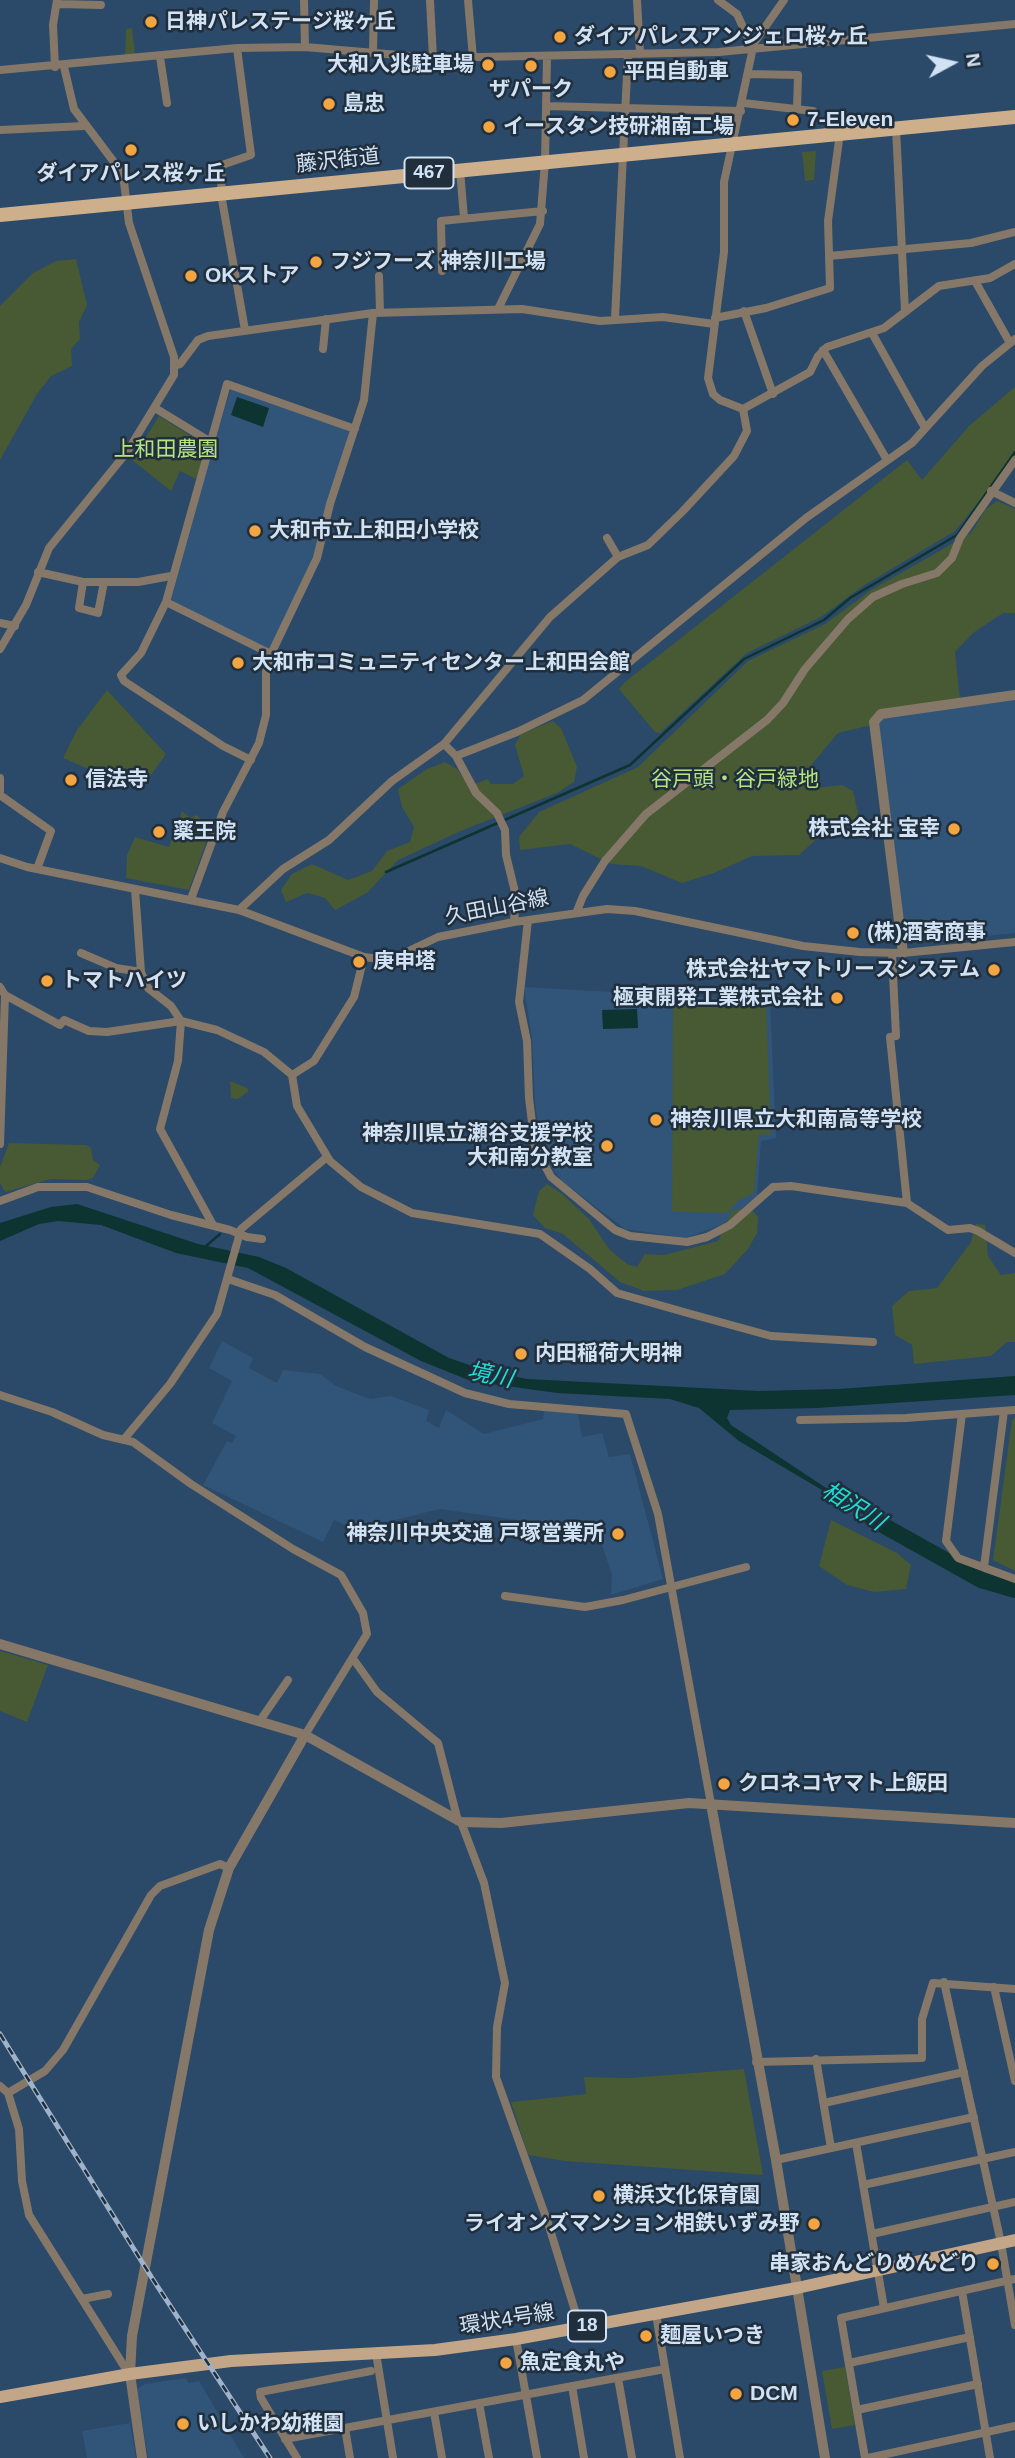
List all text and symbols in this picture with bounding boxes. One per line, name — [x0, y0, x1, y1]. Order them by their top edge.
place label: 日神パレステージ桜ヶ丘 — [165, 9, 396, 35]
marker: 日神パレステージ桜ヶ丘 — [143, 14, 159, 30]
place label: ダイアパレスアンジェロ桜ヶ丘 — [574, 24, 868, 50]
north arrow — [917, 28, 987, 98]
marker: ダイアパレスアンジェロ桜ヶ丘 — [552, 29, 568, 45]
place label: 大和入兆駐車場 — [327, 52, 474, 78]
text: N — [962, 52, 985, 68]
marker: 大和入兆駐車場 — [480, 57, 496, 73]
marker: ザパーク — [523, 58, 539, 74]
place label: 平田自動車 — [624, 59, 729, 85]
marker: 平田自動車 — [602, 64, 618, 80]
place label: ザパーク — [489, 77, 573, 103]
place label: 島忠 — [343, 91, 385, 117]
marker: 島忠 — [321, 96, 337, 112]
place label: 7-Eleven — [807, 107, 893, 133]
marker: 7-Eleven — [785, 112, 801, 128]
place label: イースタン技研湘南工場 — [503, 114, 734, 140]
marker: イースタン技研湘南工場 — [481, 119, 497, 135]
marker: ダイアパレス桜ヶ丘 — [123, 142, 139, 158]
street label: 藤沢街道 — [295, 144, 381, 178]
road number: 467 — [404, 158, 453, 188]
place label: ダイアパレス桜ヶ丘 — [37, 161, 225, 187]
place label: フジフーズ 神奈川工場 — [330, 249, 546, 275]
marker: フジフーズ 神奈川工場 — [308, 254, 324, 270]
place label: OKストア — [205, 263, 299, 289]
marker: OKストア — [183, 268, 199, 284]
park label: 上和田農園 — [114, 437, 218, 463]
place label: 大和市立上和田小学校 — [269, 518, 479, 544]
marker: 大和市立上和田小学校 — [247, 523, 263, 539]
place label: 大和市コミュニティセンター上和田会館 — [252, 650, 630, 676]
marker: 大和市コミュニティセンター上和田会館 — [230, 655, 246, 671]
place label: 信法寺 — [85, 767, 148, 793]
park label: 谷戸頭・谷戸緑地 — [651, 767, 819, 793]
marker: 信法寺 — [63, 772, 79, 788]
place label: 株式会社 宝幸 — [808, 816, 940, 842]
place label: 薬王院 — [173, 819, 236, 845]
marker: 株式会社 宝幸 — [946, 821, 962, 837]
marker: 薬王院 — [151, 824, 167, 840]
street label: 久田山谷線 — [443, 886, 551, 930]
place label: (株)酒寄商事 — [867, 920, 986, 946]
marker: (株)酒寄商事 — [845, 925, 861, 941]
place label: 庚申塔 — [373, 949, 436, 975]
marker: 庚申塔 — [351, 954, 367, 970]
place label: 株式会社ヤマトリースシステム — [686, 957, 980, 983]
marker: 株式会社ヤマトリースシステム — [986, 962, 1002, 978]
place label: トマトハイツ — [61, 968, 187, 994]
marker: トマトハイツ — [39, 973, 55, 989]
place label: 極東開発工業株式会社 — [613, 985, 823, 1011]
marker: 極東開発工業株式会社 — [829, 990, 845, 1006]
place label: 神奈川県立大和南高等学校 — [670, 1107, 922, 1133]
marker: 神奈川県立大和南高等学校 — [648, 1112, 664, 1128]
place label: 神奈川県立瀬谷支援学校 大和南分教室 — [362, 1121, 593, 1171]
marker: 神奈川県立瀬谷支援学校 大和南分教室 — [599, 1138, 615, 1154]
place label: 内田稲荷大明神 — [535, 1341, 682, 1367]
marker: 内田稲荷大明神 — [513, 1346, 529, 1362]
water label: 境川 — [465, 1358, 515, 1394]
water label: 相沢川 — [816, 1477, 890, 1537]
place label: 神奈川中央交通 戸塚営業所 — [346, 1521, 604, 1547]
marker: 神奈川中央交通 戸塚営業所 — [610, 1526, 626, 1542]
place label: クロネコヤマト上飯田 — [738, 1771, 948, 1797]
marker: クロネコヤマト上飯田 — [716, 1776, 732, 1792]
place label: 横浜文化保育園 — [613, 2183, 760, 2209]
marker: 横浜文化保育園 — [591, 2188, 607, 2204]
place label: ライオンズマンション相鉄いずみ野 — [464, 2211, 800, 2237]
marker: ライオンズマンション相鉄いずみ野 — [806, 2216, 822, 2232]
place label: 串家おんどりめんどり — [769, 2251, 979, 2277]
marker: 串家おんどりめんどり — [985, 2256, 1001, 2272]
street label: 環状4号線 — [458, 2300, 556, 2340]
road number: 18 — [568, 2310, 606, 2342]
place label: 麺屋いつき — [660, 2323, 765, 2349]
marker: 麺屋いつき — [638, 2328, 654, 2344]
place label: 魚定食丸や — [520, 2350, 625, 2376]
marker: 魚定食丸や — [498, 2355, 514, 2371]
place label: DCM — [750, 2381, 798, 2407]
marker: DCM — [728, 2386, 744, 2402]
place label: いしかわ幼稚園 — [197, 2411, 344, 2437]
marker: いしかわ幼稚園 — [175, 2416, 191, 2432]

